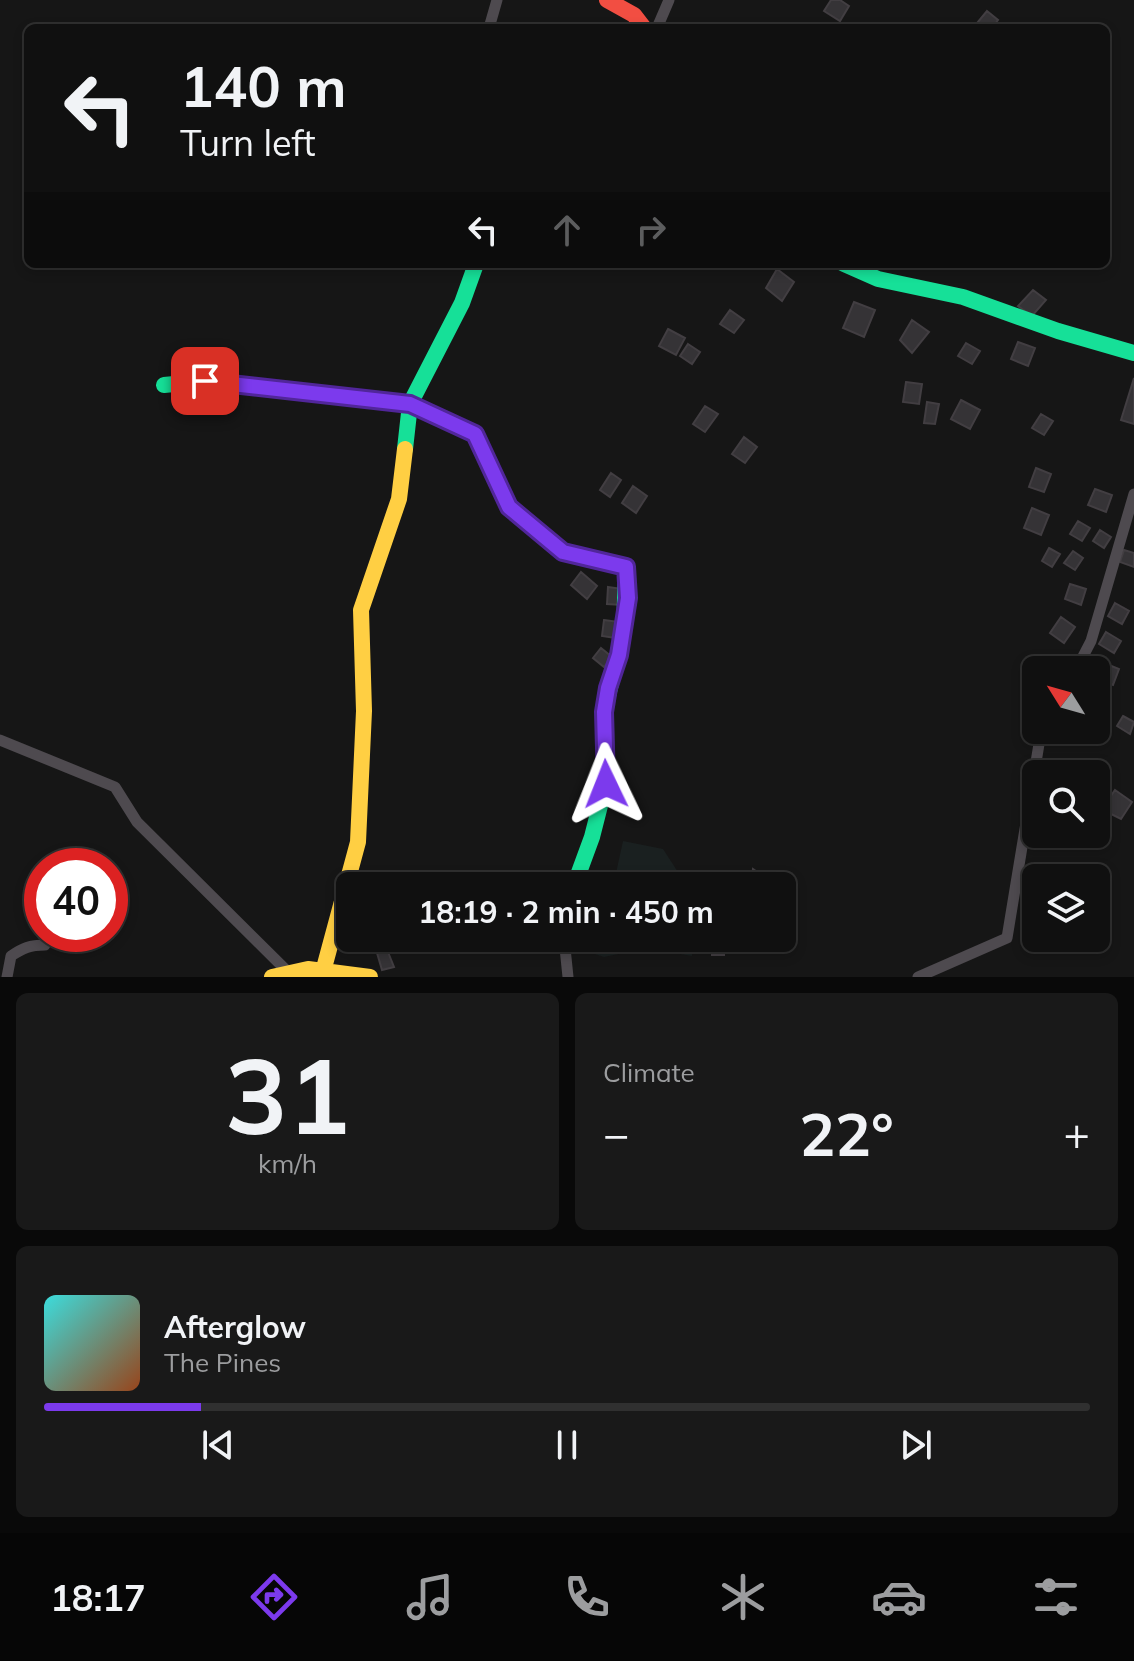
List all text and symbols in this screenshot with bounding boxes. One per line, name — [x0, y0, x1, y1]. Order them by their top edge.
text: 140 m — [180, 51, 347, 121]
icon: left — [48, 56, 152, 160]
text: Turn left — [180, 120, 316, 165]
icon: left — [461, 208, 505, 252]
icon: ahead — [545, 208, 589, 252]
icon: right — [629, 208, 673, 252]
pin — [171, 347, 239, 415]
icon: arrive — [183, 359, 227, 403]
north arrow — [1022, 656, 1110, 744]
map controls — [1022, 656, 1110, 952]
position arrow — [564, 742, 648, 826]
button: search — [1022, 760, 1110, 848]
speed limit sign: 40 — [24, 848, 128, 952]
button: layers — [1022, 864, 1110, 952]
text: 18:19 · 2 min · 450 m — [418, 893, 714, 931]
text: 31 — [225, 1029, 350, 1160]
text: Climate — [603, 1056, 695, 1089]
text: 22° — [799, 1096, 894, 1171]
text: − — [603, 1106, 629, 1161]
text: + — [1064, 1106, 1090, 1161]
text: km/h — [258, 1147, 317, 1180]
text: Afterglow — [164, 1308, 306, 1346]
text: The Pines — [164, 1346, 281, 1379]
icon: previous — [196, 1423, 240, 1467]
icon: pause — [545, 1423, 589, 1467]
icon: next — [894, 1423, 938, 1467]
icon: directions — [246, 1569, 302, 1625]
icon: music — [402, 1569, 458, 1625]
icon: phone — [559, 1569, 615, 1625]
icon: climate — [715, 1569, 771, 1625]
icon: car — [871, 1569, 927, 1625]
icon: filters — [1028, 1569, 1084, 1625]
text: 18:17 — [50, 1575, 146, 1620]

